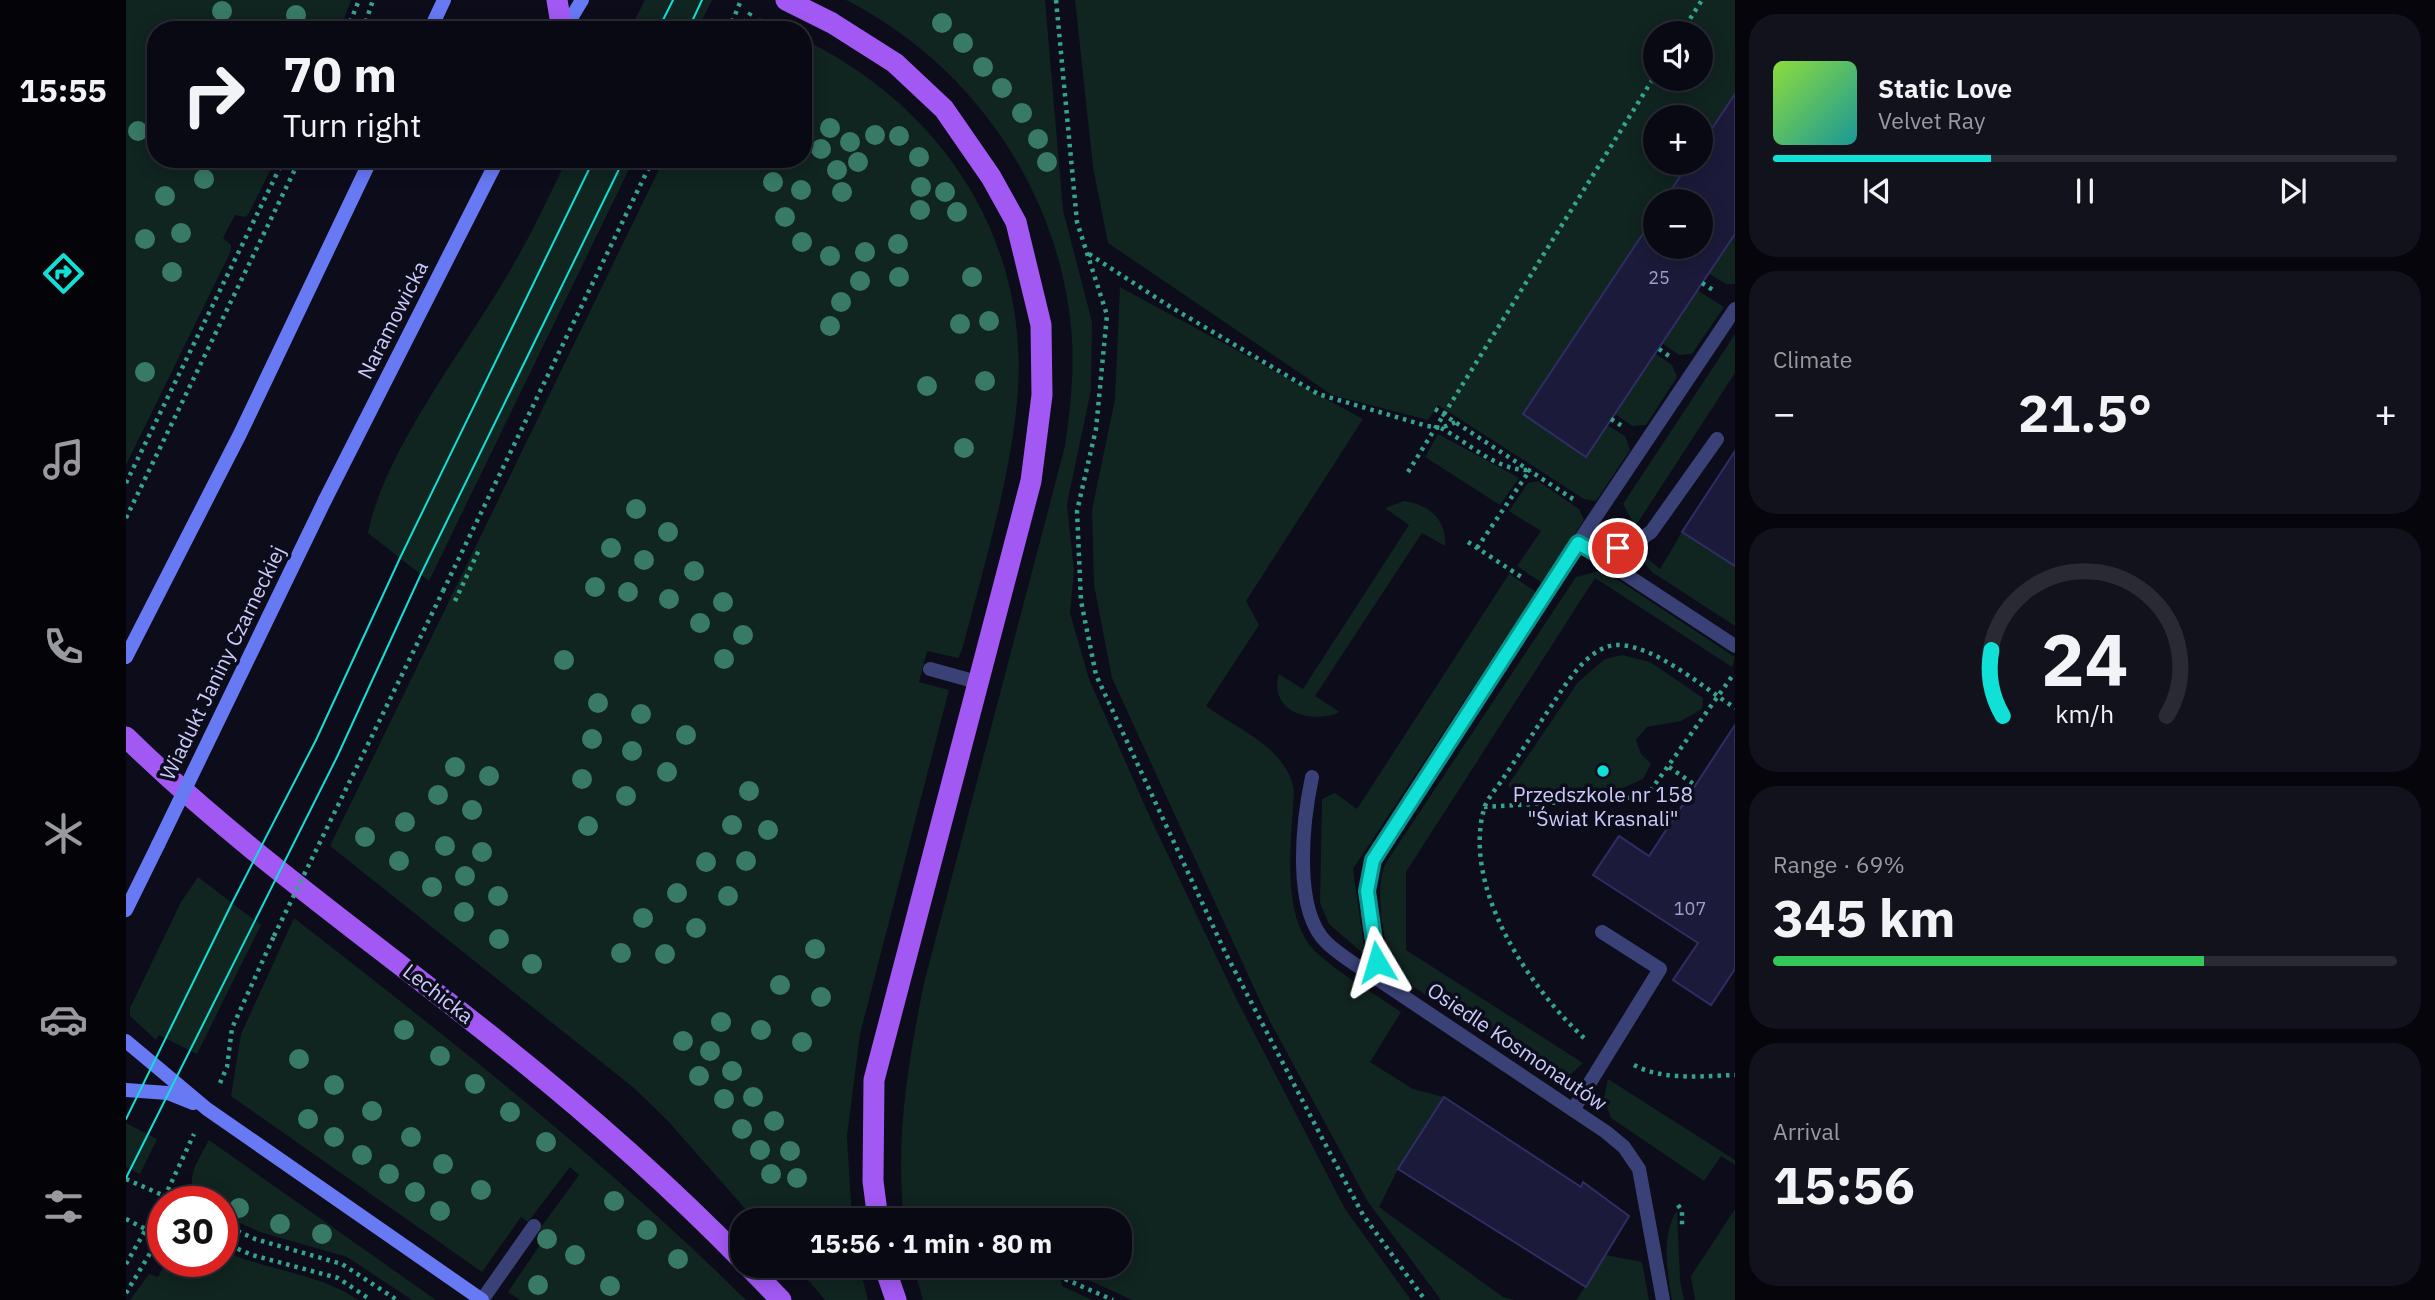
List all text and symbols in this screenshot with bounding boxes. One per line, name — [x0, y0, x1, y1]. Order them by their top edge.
map controls — [1643, 21, 1713, 259]
button: sound — [1643, 21, 1713, 91]
text: 70 m — [283, 42, 397, 105]
icon: right — [168, 49, 259, 140]
text: 15:55 — [19, 69, 107, 111]
text: Static Love — [1878, 71, 2012, 105]
text: Turn right — [283, 104, 421, 146]
button: + — [1643, 105, 1713, 175]
text: Velvet Ray — [1878, 105, 1985, 135]
icon: previous — [1858, 172, 1896, 210]
icon: pause — [2066, 172, 2104, 210]
icon: next — [2274, 172, 2312, 210]
button: − — [1643, 189, 1713, 259]
icon: directions — [39, 249, 88, 298]
street label: Naramowicka — [350, 256, 434, 383]
house number: 25 — [1648, 266, 1670, 289]
text: Climate — [1773, 344, 1852, 374]
text: 21.5° — [2018, 379, 2152, 446]
text: − — [1773, 388, 1796, 437]
text: + — [2374, 388, 2397, 437]
icon: music — [39, 435, 88, 484]
pin — [1588, 518, 1648, 578]
icon: arrive — [1599, 529, 1637, 567]
street label: Wiadukt Janiny Czarneckiej — [153, 541, 291, 784]
text: 24 — [2041, 611, 2129, 706]
icon: phone — [39, 622, 88, 671]
text: km/h — [2056, 697, 2114, 730]
marker: Przedszkole nr 158 "Świat Krasnali" — [1595, 763, 1611, 779]
place label: Przedszkole nr 158 "Świat Krasnali" — [1513, 780, 1693, 832]
icon: climate — [39, 809, 88, 858]
text: Range · 69% — [1773, 849, 1905, 879]
text: 345 km — [1773, 884, 1955, 951]
house number: 107 — [1674, 897, 1706, 920]
position arrow — [1340, 925, 1414, 999]
street label: Lechicka — [398, 957, 480, 1030]
street label: Osiedle Kosmonautów — [1422, 975, 1613, 1117]
icon: car — [39, 995, 88, 1044]
text: Arrival — [1773, 1116, 1840, 1146]
text: 15:56 — [1773, 1151, 1915, 1218]
icon: filters — [39, 1182, 88, 1231]
speed limit sign: 30 — [147, 1186, 238, 1277]
text: 15:56 · 1 min · 80 m — [810, 1226, 1052, 1260]

